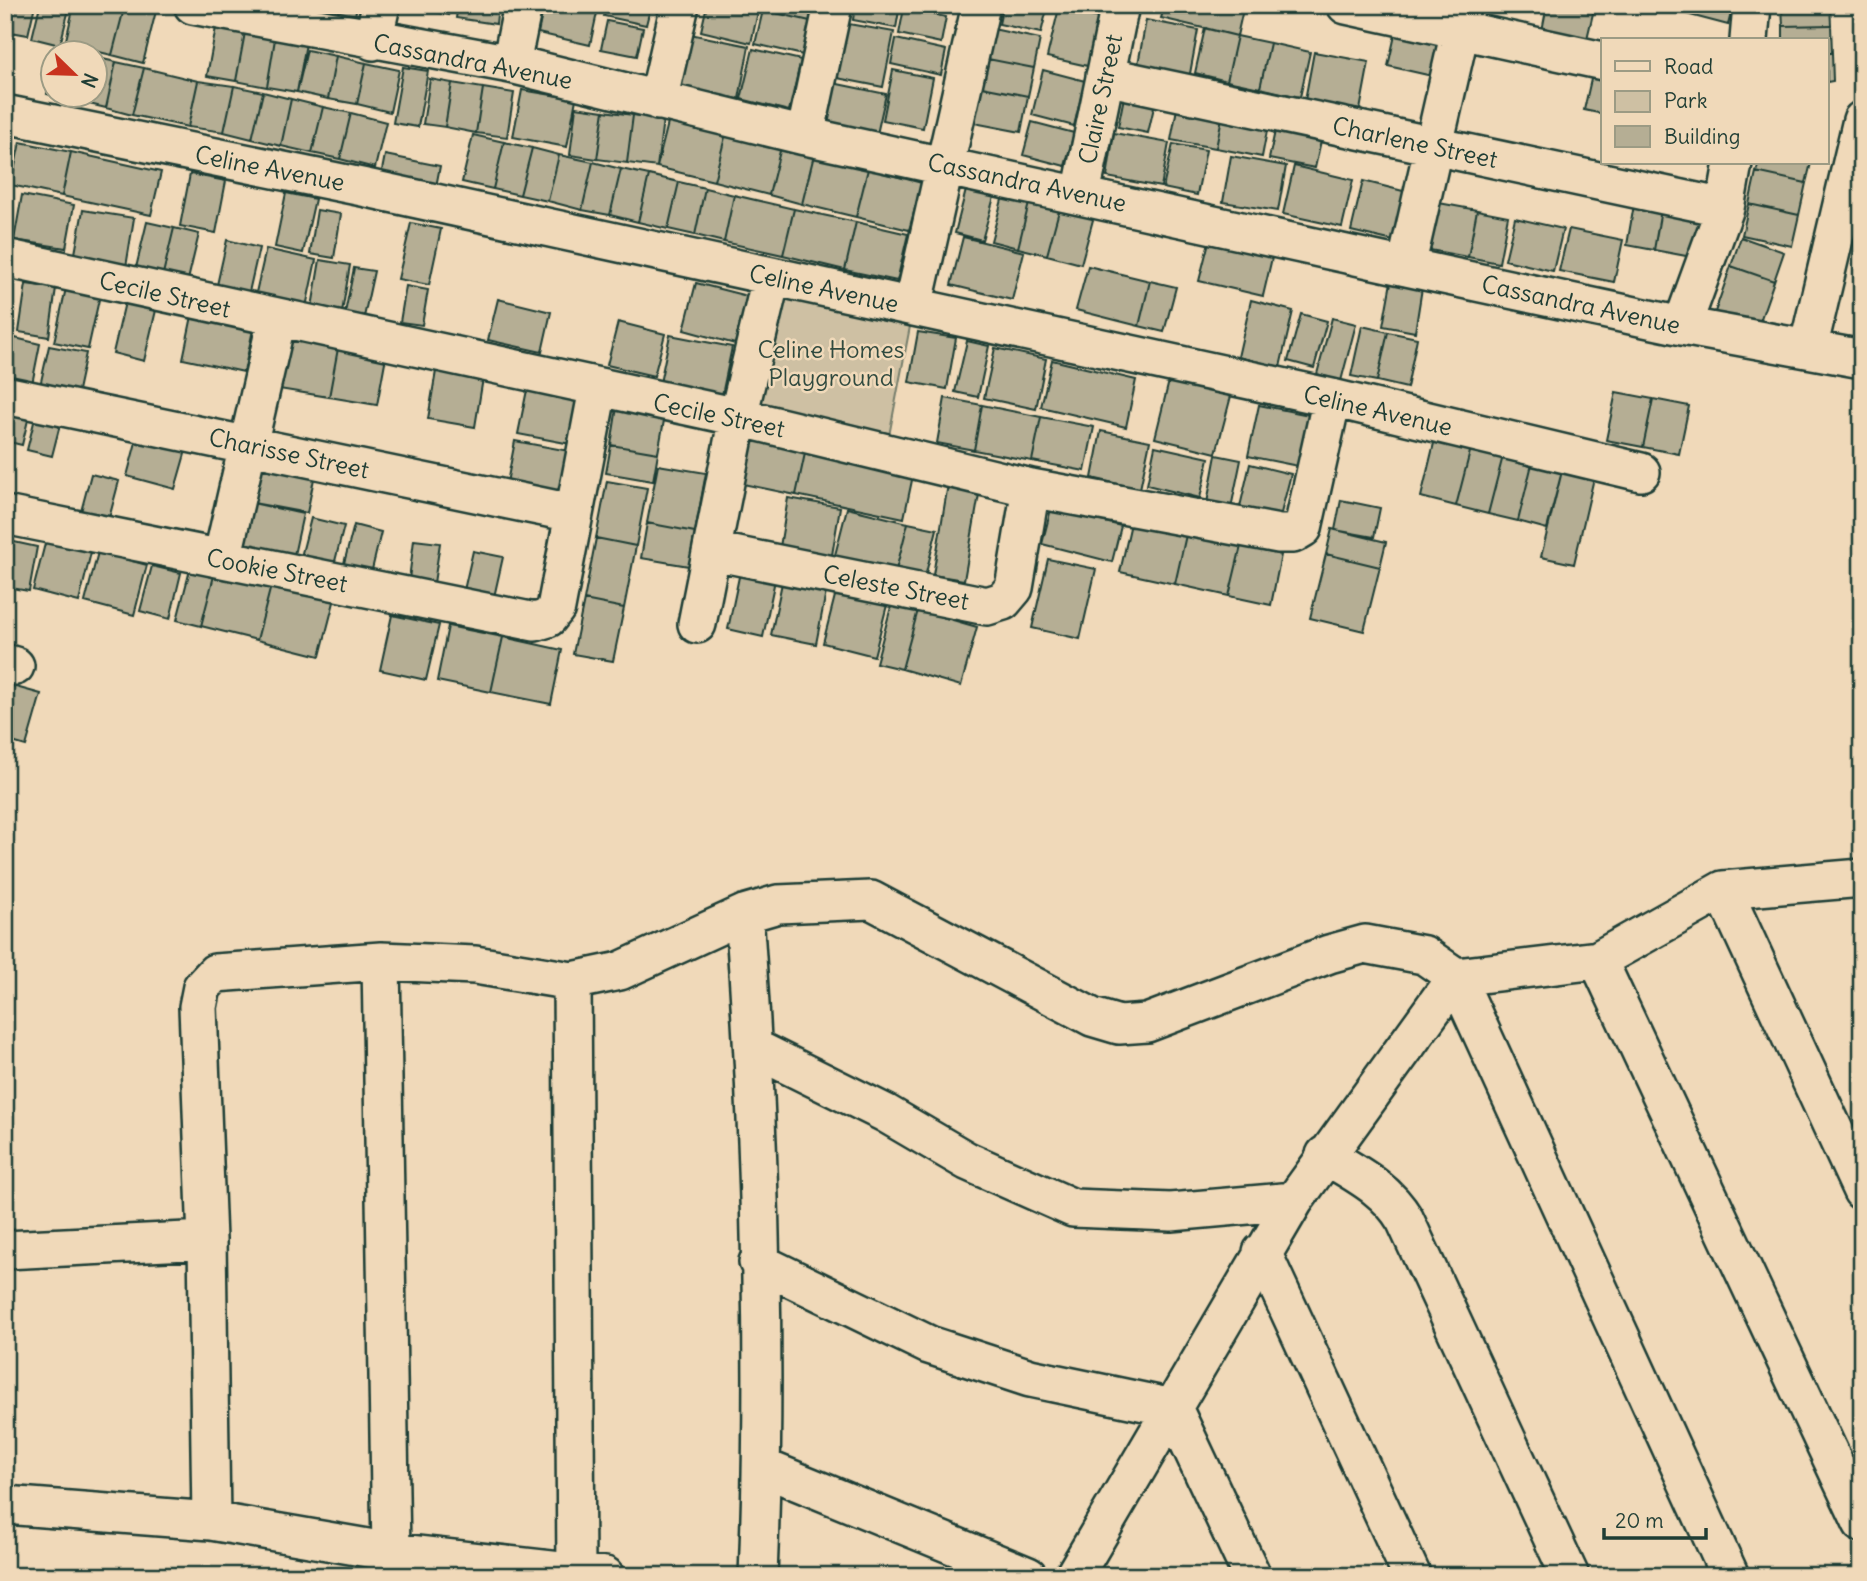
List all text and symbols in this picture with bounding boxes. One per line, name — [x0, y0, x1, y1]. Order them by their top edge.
street label: Cassandra Avenue — [371, 27, 575, 95]
street label: Claire Street — [1072, 31, 1128, 167]
north arrow — [38, 38, 108, 108]
legend — [1601, 38, 1828, 164]
text: Road — [1664, 53, 1713, 80]
text: N — [76, 70, 103, 91]
text: Park — [1664, 87, 1707, 114]
street label: Charlene Street — [1330, 110, 1500, 174]
text: Building — [1664, 123, 1740, 150]
street label: Celine Avenue — [193, 139, 347, 197]
street label: Cassandra Avenue — [925, 146, 1129, 218]
street label: Celine Avenue — [747, 258, 901, 318]
street label: Cecile Street — [96, 264, 234, 324]
street label: Cassandra Avenue — [1479, 268, 1683, 340]
park label: Celine Homes Playground — [757, 334, 905, 392]
street label: Celine Avenue — [1301, 378, 1455, 442]
street label: Cecile Street — [650, 386, 788, 444]
street label: Charisse Street — [206, 421, 372, 485]
street label: Cookie Street — [204, 542, 350, 598]
street label: Celeste Street — [821, 558, 971, 616]
scale bar — [1604, 1497, 1706, 1541]
text: 20 m — [1615, 1507, 1664, 1534]

